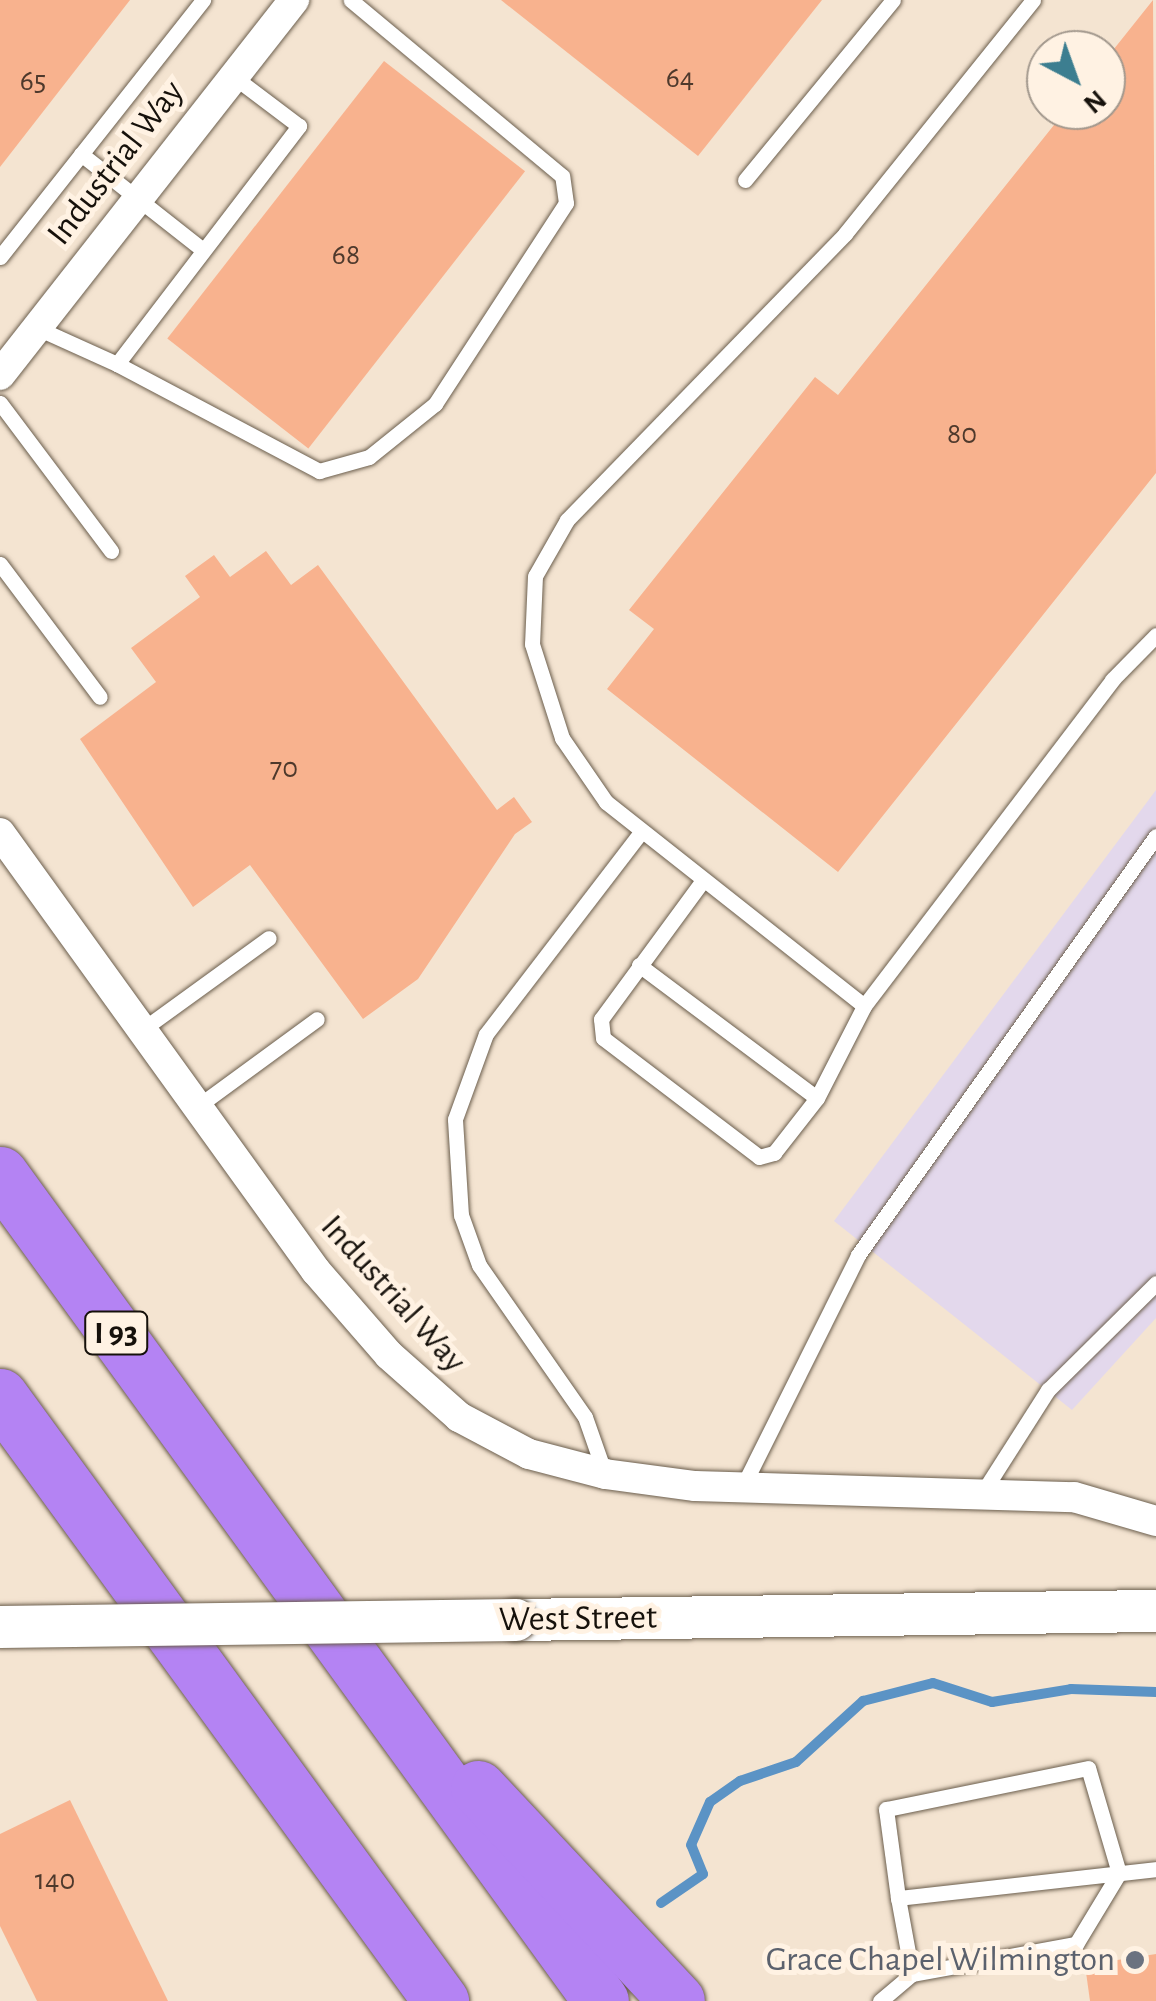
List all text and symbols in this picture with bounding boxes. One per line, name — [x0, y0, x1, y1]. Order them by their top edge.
north arrow — [1026, 30, 1126, 130]
house number: 64 — [666, 60, 694, 96]
house number: 65 — [20, 63, 46, 99]
street label: Industrial Way — [39, 72, 193, 254]
text: N — [1078, 84, 1111, 118]
house number: 68 — [332, 237, 360, 273]
house number: 80 — [947, 416, 977, 452]
house number: 70 — [270, 750, 298, 786]
street label: Industrial Way — [311, 1207, 475, 1381]
road number: I 93 — [84, 1306, 148, 1360]
street label: West Street — [499, 1597, 657, 1641]
house number: 140 — [35, 1862, 75, 1898]
place label: Grace Chapel Wilmington — [766, 1939, 1115, 1981]
marker: Grace Chapel Wilmington — [1124, 1949, 1146, 1971]

